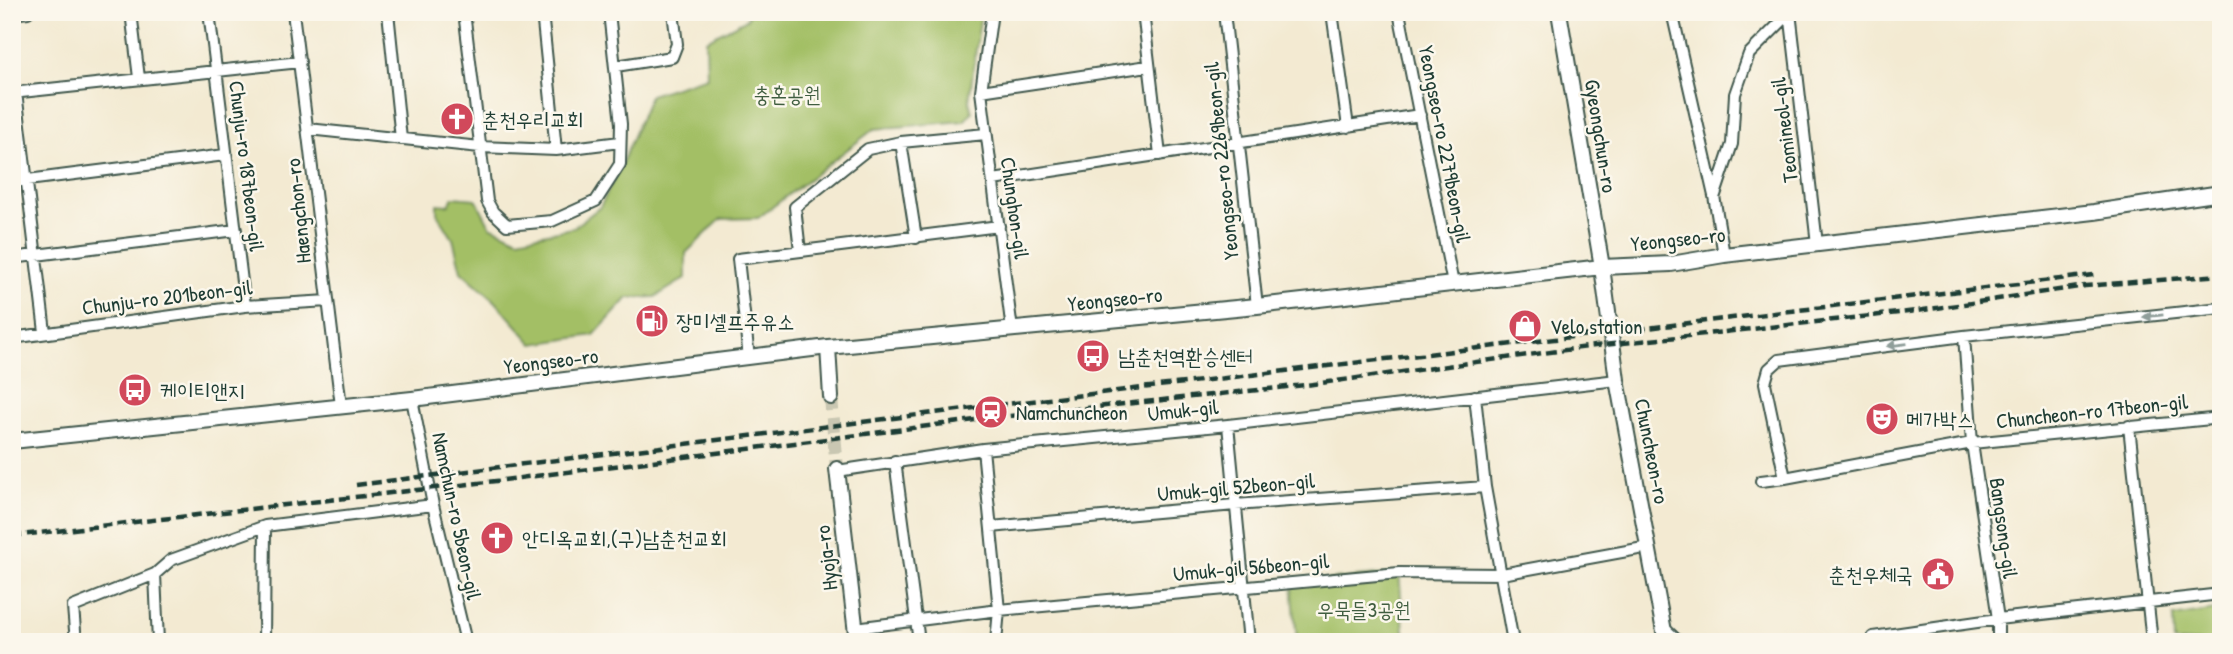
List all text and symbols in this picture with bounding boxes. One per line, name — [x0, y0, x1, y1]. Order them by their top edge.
street label: Yeongseo-ro 2279beon-gil — [1412, 43, 1478, 246]
street label: Yeongseo-ro 2269beon-gil — [1196, 60, 1246, 261]
street label: Teomineol-gil — [1763, 75, 1805, 184]
street label: Gyeongchun-ro — [1578, 77, 1624, 195]
street label: Chunju-ro 187beon-gil — [222, 79, 272, 253]
park label: 충혼공원 — [753, 80, 821, 109]
church icon: 춘천우리교회 — [438, 100, 476, 138]
place label: 춘천우리교회 — [482, 105, 583, 134]
street label: Chunghon-gil — [994, 155, 1037, 261]
street label: Haengchon-ro — [278, 157, 318, 265]
street label: Yeongseo-ro — [1629, 220, 1727, 258]
street label: Chunju-ro 201beon-gil — [80, 272, 254, 322]
street label: Yeongseo-ro — [1066, 280, 1164, 318]
fuel station icon: 장미셀프주유소 — [633, 302, 671, 340]
place label: 장미셀프주유소 — [676, 307, 794, 336]
shop icon: Velo station — [1506, 307, 1544, 345]
one-way arrow — [2142, 310, 2164, 321]
place label: Velo station — [1550, 312, 1642, 341]
bus stop icon: 남춘천역환승센터 — [1074, 337, 1112, 375]
one-way arrow — [1885, 339, 1907, 350]
street label: Yeongseo-ro — [502, 341, 600, 381]
place label: 남춘천역환승센터 — [1118, 342, 1253, 371]
bus stop icon: 케이티앤지 — [116, 371, 154, 409]
place label: 케이티앤지 — [160, 376, 245, 405]
street label: Chuncheon-ro 17beon-gil — [1995, 386, 2190, 435]
street label: Umuk-gil — [1146, 392, 1220, 428]
station icon: Namchuncheon — [972, 393, 1010, 431]
street label: Chuncheon-ro — [1628, 396, 1676, 506]
place label: Namchuncheon — [1016, 398, 1128, 427]
theatre icon: 메가박스 — [1863, 400, 1901, 438]
place label: 메가박스 — [1906, 405, 1974, 434]
street label: Namchun-ro 5beon-gil — [425, 430, 489, 603]
street label: Umuk-gil 52beon-gil — [1156, 466, 1316, 508]
street label: Bangsong-gil — [1983, 476, 2025, 581]
church icon: 안디옥교회,(구)남춘천교회 — [478, 519, 516, 557]
place label: 안디옥교회,(구)남춘천교회 — [522, 524, 727, 553]
street label: Hyoja-ro — [808, 524, 844, 592]
street label: Umuk-gil 56beon-gil — [1172, 546, 1330, 588]
public building icon: 춘천우체국 — [1919, 555, 1957, 593]
place label: 춘천우체국 — [1829, 560, 1913, 589]
park label: 우묵들3공원 — [1317, 595, 1411, 624]

